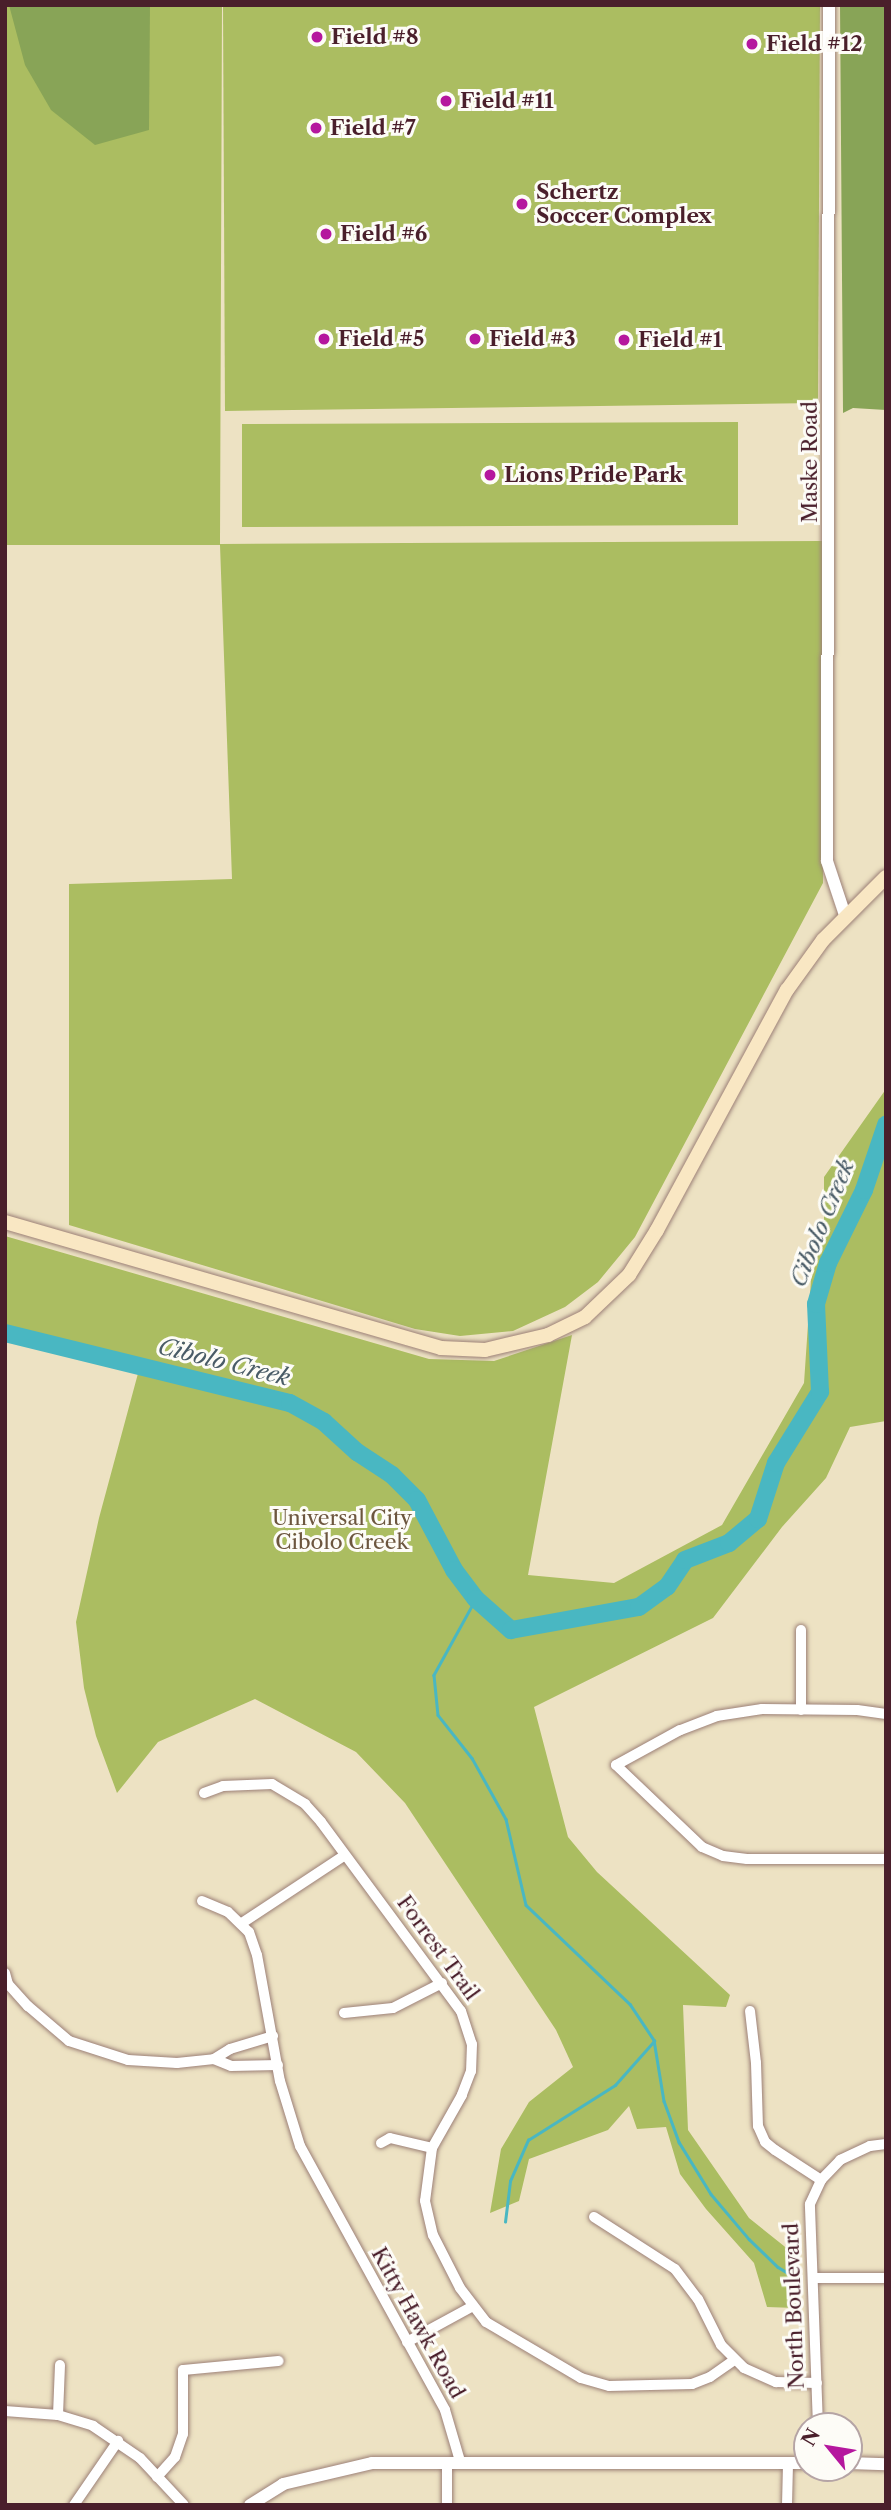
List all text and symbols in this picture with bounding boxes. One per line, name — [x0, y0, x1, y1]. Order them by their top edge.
place label: Field #8 — [331, 24, 419, 50]
marker: Field #8 — [309, 29, 325, 45]
place label: Field #12 — [766, 31, 863, 57]
marker: Field #12 — [744, 36, 760, 52]
place label: Field #11 — [460, 88, 554, 114]
marker: Field #11 — [438, 93, 454, 109]
place label: Field #7 — [330, 115, 416, 141]
marker: Field #7 — [308, 120, 324, 136]
place label: Schertz Soccer Complex — [536, 179, 712, 229]
marker: Schertz Soccer Complex — [514, 196, 530, 212]
place label: Field #6 — [340, 221, 427, 247]
marker: Field #6 — [318, 226, 334, 242]
place label: Field #5 — [338, 326, 424, 352]
place label: Field #3 — [489, 326, 576, 352]
place label: Field #1 — [638, 327, 722, 353]
marker: Field #5 — [316, 331, 332, 347]
marker: Field #3 — [467, 331, 483, 347]
marker: Field #1 — [616, 332, 632, 348]
street label: Maske Road — [797, 401, 823, 523]
place label: Lions Pride Park — [504, 462, 683, 488]
marker: Lions Pride Park — [482, 467, 498, 483]
water label: Cibolo Creek — [784, 1155, 860, 1291]
water label: Cibolo Creek — [155, 1332, 293, 1392]
park label: Universal City Cibolo Creek — [272, 1505, 412, 1555]
street label: Forrest Trail — [391, 1891, 485, 2005]
street label: North Boulevard — [779, 2223, 809, 2389]
street label: Kitty Hawk Road — [366, 2242, 470, 2404]
north arrow — [793, 2412, 863, 2482]
text: N — [797, 2424, 825, 2450]

